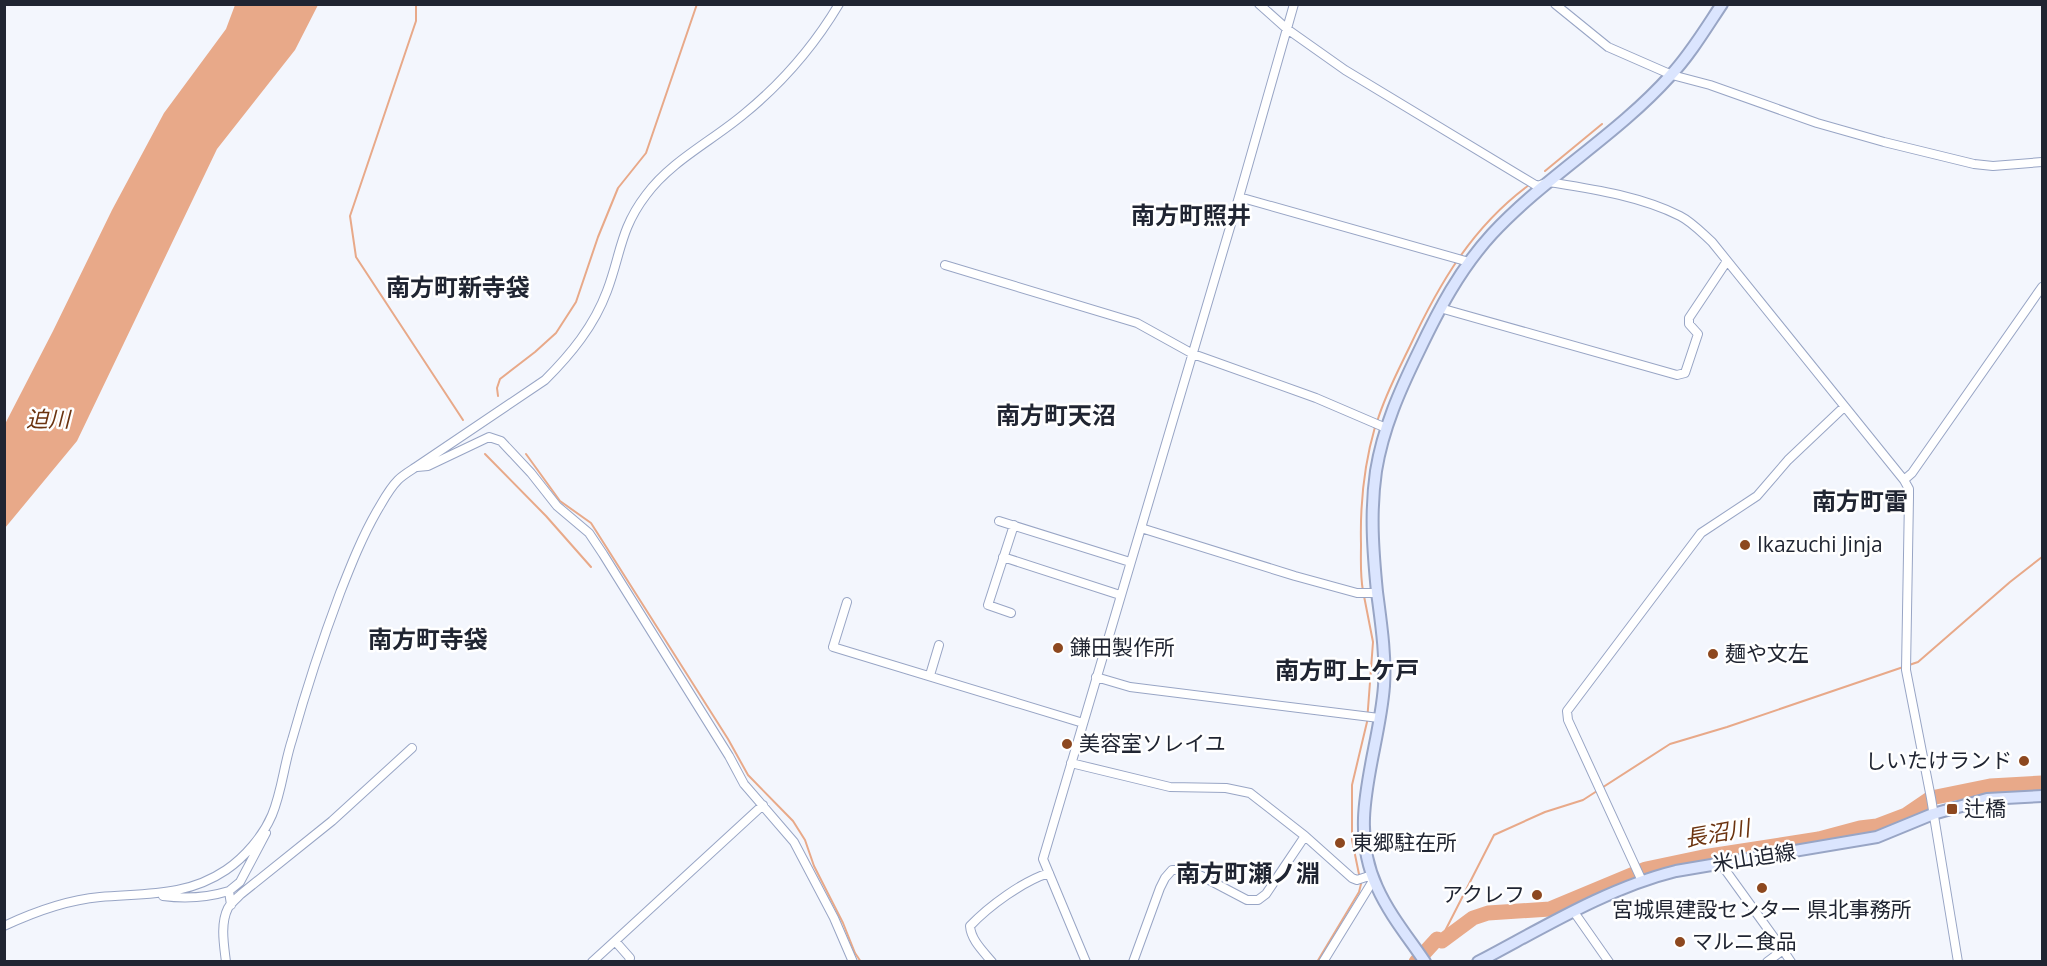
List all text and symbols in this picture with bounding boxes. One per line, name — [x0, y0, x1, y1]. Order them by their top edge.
district label: 南方町照井 — [1131, 198, 1251, 231]
district label: 南方町新寺袋 — [386, 270, 530, 303]
district label: 南方町天沼 — [996, 398, 1116, 431]
water label: 迫川 — [26, 403, 72, 433]
district label: 南方町雷 — [1812, 484, 1908, 517]
place label: Ikazuchi Jinja — [1757, 530, 1883, 558]
marker: Ikazuchi Jinja — [1738, 538, 1752, 552]
district label: 南方町寺袋 — [368, 622, 488, 655]
place label: 鎌田製作所 — [1070, 633, 1175, 661]
place label: 麺や文左 — [1725, 639, 1809, 667]
marker: 鎌田製作所 — [1051, 641, 1065, 655]
marker: 麺や文左 — [1706, 647, 1720, 661]
district label: 南方町上ケ戸 — [1275, 653, 1419, 686]
place label: 美容室ソレイユ — [1079, 729, 1226, 757]
marker: 美容室ソレイユ — [1060, 737, 1074, 751]
place label: しいたけランド — [1865, 746, 2012, 774]
marker: しいたけランド — [2017, 754, 2031, 768]
place label: 辻橋 — [1964, 794, 2006, 822]
marker: 辻橋 — [1945, 802, 1959, 816]
water label: 長沼川 — [1682, 811, 1754, 853]
place label: 東郷駐在所 — [1352, 828, 1457, 856]
marker: 東郷駐在所 — [1333, 836, 1347, 850]
street label: 米山迫線 — [1710, 837, 1798, 877]
district label: 南方町瀬ノ淵 — [1176, 856, 1320, 889]
place label: アクレフ — [1442, 880, 1525, 908]
marker: 宮城県建設センター 県北事務所 — [1755, 881, 1769, 895]
marker: アクレフ — [1530, 888, 1544, 902]
place label: 宮城県建設センター 県北事務所 — [1612, 895, 1912, 923]
place label: マルニ食品 — [1692, 927, 1797, 955]
marker: マルニ食品 — [1673, 935, 1687, 949]

